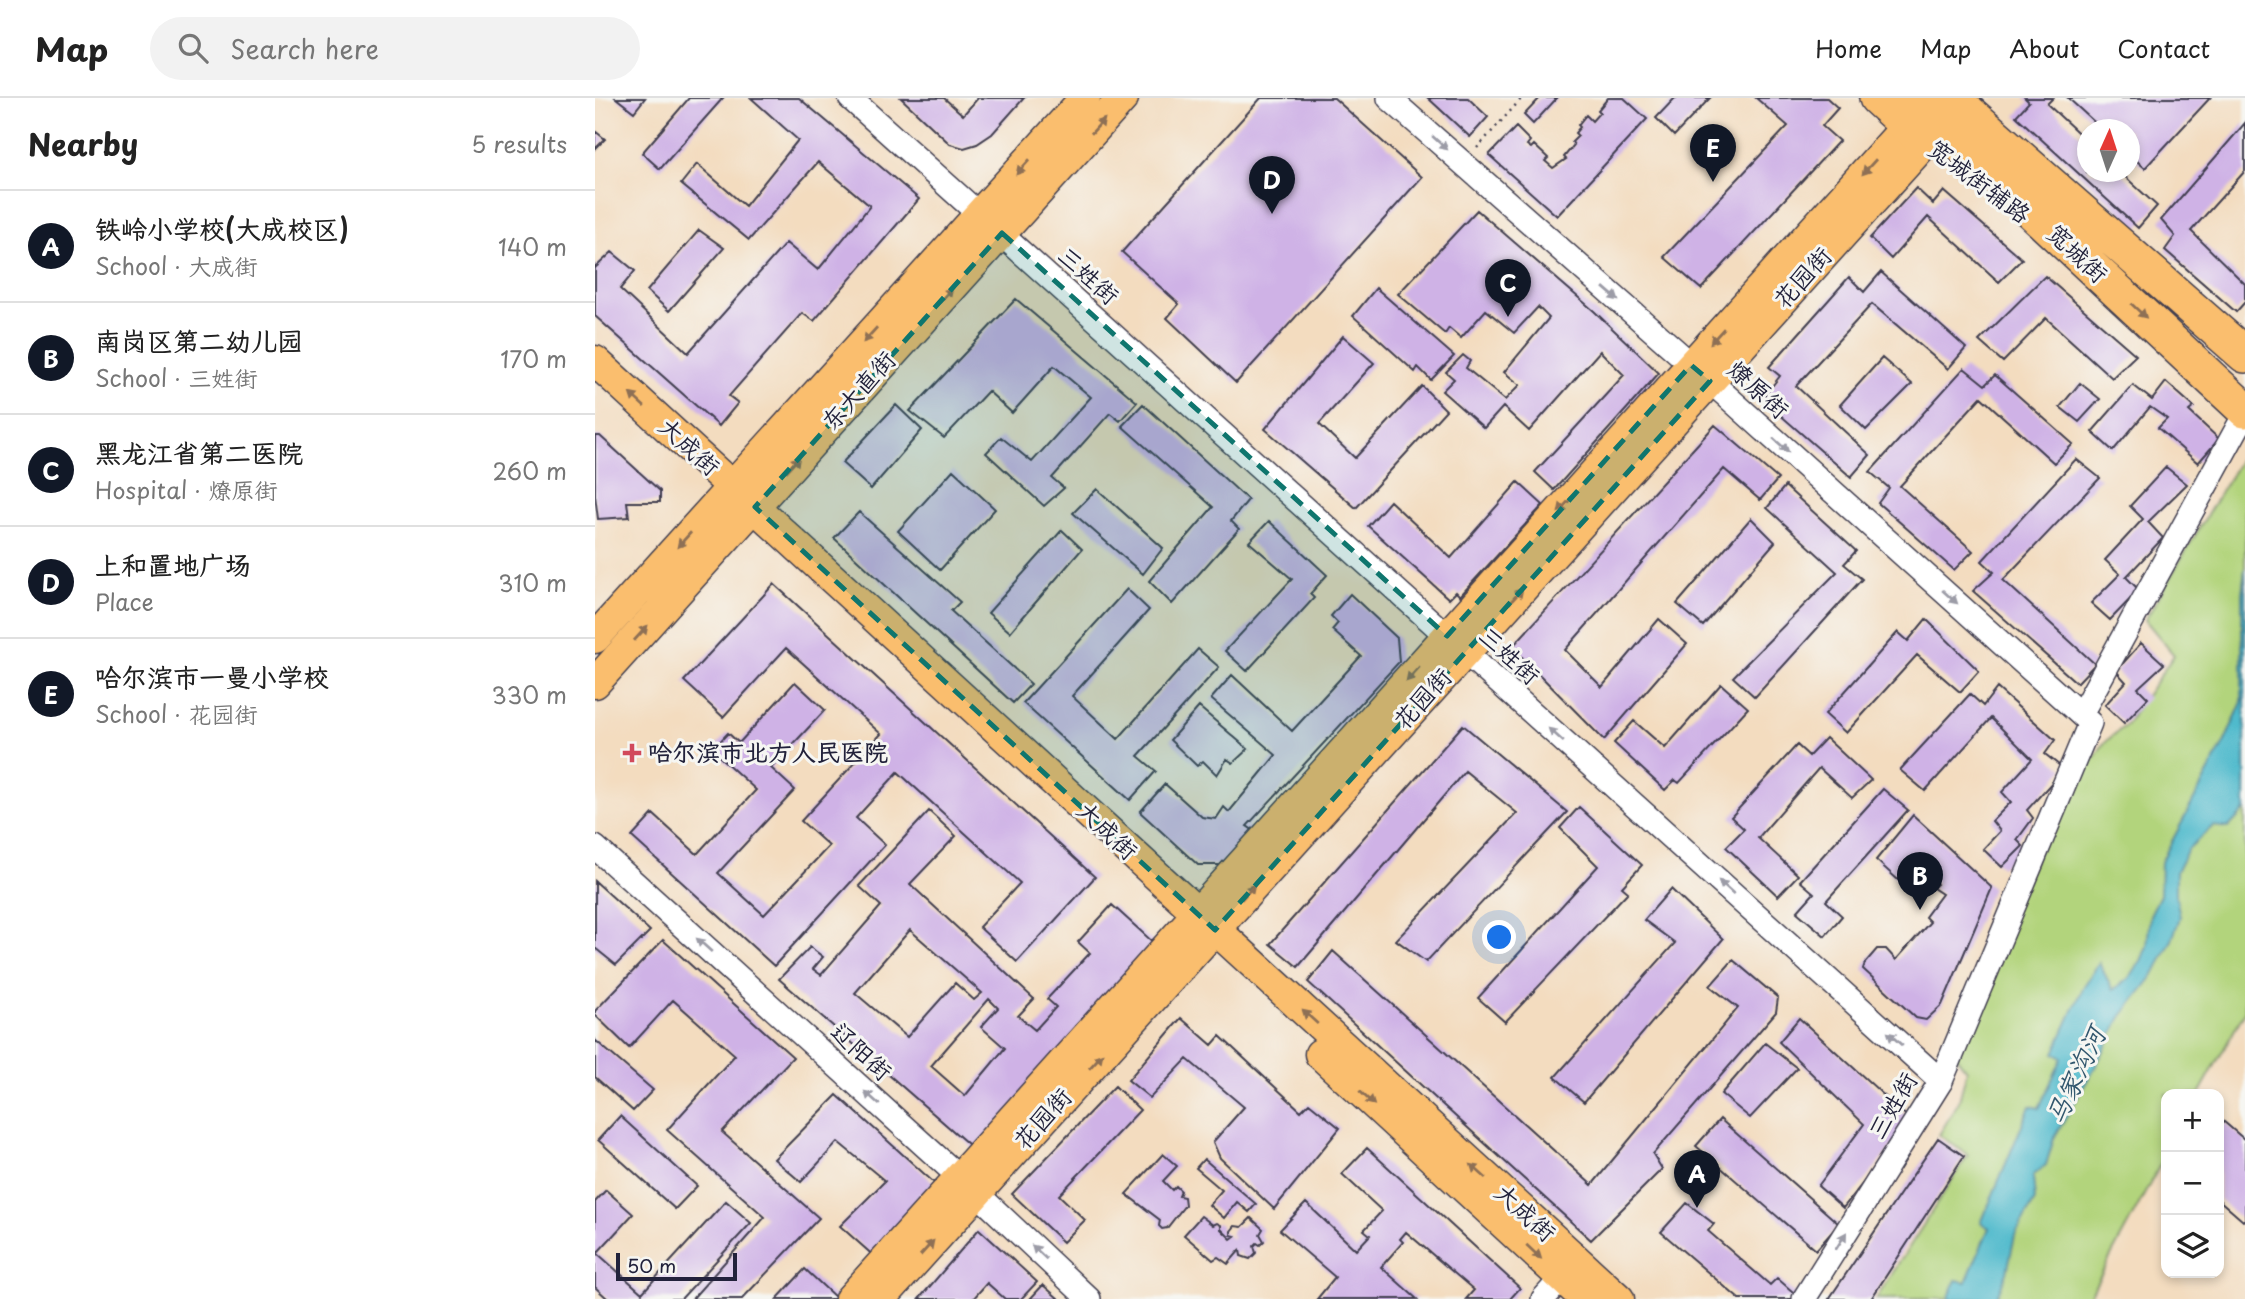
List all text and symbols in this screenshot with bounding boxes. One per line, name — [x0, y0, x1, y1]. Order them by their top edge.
search box — [150, 17, 640, 80]
text: Map — [35, 23, 108, 73]
icon: search — [174, 29, 212, 67]
text: Search here — [230, 29, 379, 68]
text: Home — [1815, 30, 1882, 66]
text: Map — [1920, 30, 1971, 66]
text: About — [2009, 30, 2079, 66]
text: Contact — [2117, 30, 2210, 66]
one-way arrow — [1090, 117, 1106, 135]
north arrow — [2077, 119, 2140, 182]
text: Nearby — [28, 121, 138, 166]
pin: E — [1690, 124, 1736, 182]
text: 5 results — [471, 126, 567, 161]
street label: 宽城街辅路 — [1921, 130, 2039, 231]
one-way arrow — [1431, 135, 1449, 151]
pin: D — [1249, 156, 1295, 214]
one-way arrow — [1015, 158, 1031, 176]
one-way arrow — [1862, 158, 1878, 175]
text: 铁岭小学校(大成校区) — [95, 209, 349, 248]
street label: 宽城街 — [2040, 215, 2117, 290]
text: A — [42, 229, 60, 264]
text: 140 m — [498, 229, 567, 264]
street label: 三姓街 — [1051, 237, 1128, 312]
street label: 花园街 — [1764, 238, 1839, 315]
text: School · 大成街 — [95, 248, 258, 283]
pin: C — [1485, 259, 1531, 317]
one-way arrow — [938, 286, 954, 304]
one-way arrow — [1602, 286, 1620, 302]
one-way arrow — [2130, 303, 2147, 319]
text: 南岗区第二幼儿园 — [95, 321, 303, 360]
one-way arrow — [862, 326, 878, 344]
one-way arrow — [1709, 327, 1725, 345]
text: B — [43, 341, 59, 376]
text: 170 m — [500, 341, 567, 376]
street label: 东大直街 — [812, 342, 903, 437]
street label: 燎原街 — [1721, 351, 1798, 426]
text: School · 三姓街 — [95, 360, 258, 395]
one-way arrow — [629, 392, 646, 408]
street label: 大成街 — [652, 408, 729, 483]
text: 黑龙江省第二医院 — [95, 433, 303, 472]
one-way arrow — [1772, 437, 1790, 453]
text: C — [42, 453, 60, 488]
text: 260 m — [492, 453, 567, 488]
one-way arrow — [785, 456, 801, 473]
text: Hospital · 燎原街 — [95, 472, 278, 507]
one-way arrow — [1557, 496, 1573, 514]
one-way arrow — [676, 531, 692, 549]
text: 上和置地广场 — [95, 545, 251, 584]
text: D — [42, 565, 60, 600]
text: 310 m — [498, 565, 567, 600]
text: Place — [95, 584, 154, 619]
one-way arrow — [1507, 588, 1523, 605]
one-way arrow — [1941, 589, 1959, 605]
street label: 三姓街 — [1472, 617, 1549, 692]
one-way arrow — [633, 624, 649, 642]
text: 哈尔滨市一曼小学校 — [95, 657, 329, 696]
street label: 花园街 — [1384, 659, 1459, 736]
one-way arrow — [1405, 665, 1421, 682]
text: E — [44, 677, 58, 712]
text: 330 m — [491, 677, 567, 712]
text: School · 花园街 — [95, 696, 258, 731]
one-way arrow — [1548, 727, 1565, 743]
place label: 哈尔滨市北方人民医院 — [648, 733, 888, 769]
marker: 哈尔滨市北方人民医院 — [622, 743, 642, 763]
street label: 大成街 — [1070, 792, 1147, 867]
pin: B — [1897, 852, 1943, 910]
one-way arrow — [1717, 880, 1734, 895]
one-way arrow — [1240, 884, 1256, 901]
your location — [1482, 920, 1516, 954]
one-way arrow — [695, 937, 713, 953]
one-way arrow — [1301, 1009, 1319, 1025]
street label: 辽阳街 — [824, 1013, 901, 1088]
water label: 马家沟河 — [2035, 1016, 2116, 1131]
one-way arrow — [1886, 1032, 1903, 1047]
one-way arrow — [1088, 1052, 1104, 1070]
street label: 三姓街 — [1858, 1065, 1925, 1145]
street label: 花园街 — [1004, 1079, 1079, 1156]
one-way arrow — [1358, 1089, 1375, 1105]
map controls — [2161, 1089, 2224, 1278]
button: + — [2161, 1089, 2224, 1152]
one-way arrow — [864, 1090, 881, 1106]
pin: A — [1674, 1150, 1720, 1208]
button: − — [2161, 1152, 2224, 1215]
one-way arrow — [1470, 1163, 1487, 1179]
street label: 大成街 — [1488, 1174, 1565, 1249]
button: layers — [2161, 1215, 2224, 1278]
one-way arrow — [1834, 1232, 1847, 1251]
one-way arrow — [919, 1239, 935, 1257]
one-way arrow — [1031, 1244, 1048, 1261]
one-way arrow — [1525, 1244, 1542, 1260]
scale bar — [616, 1250, 737, 1282]
text: 50 m — [627, 1251, 676, 1279]

